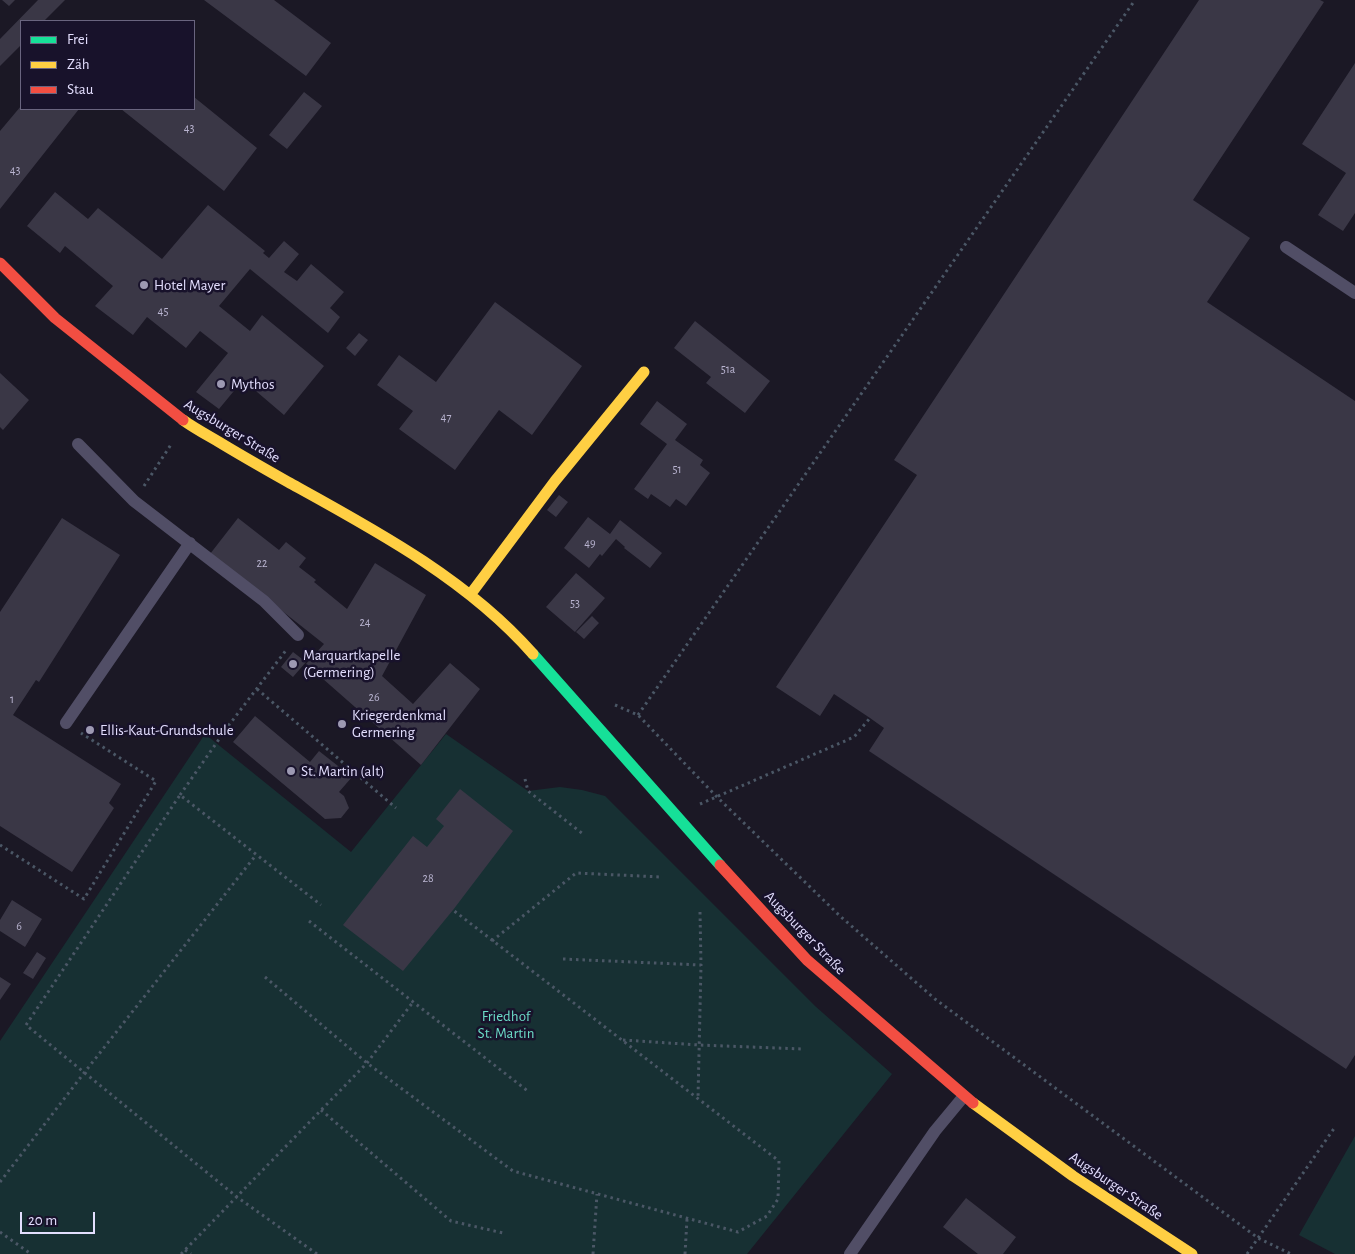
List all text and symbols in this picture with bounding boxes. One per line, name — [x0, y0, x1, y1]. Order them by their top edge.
legend — [20, 20, 195, 110]
text: Frei — [67, 32, 88, 47]
text: Zäh — [67, 57, 90, 72]
text: Stau — [67, 82, 93, 97]
house number: 43 — [184, 121, 194, 135]
house number: 43 — [10, 163, 20, 177]
place label: Hotel Mayer — [154, 276, 225, 294]
marker: Hotel Mayer — [138, 279, 150, 291]
house number: 45 — [158, 304, 168, 318]
house number: 51a — [721, 362, 735, 376]
place label: Mythos — [231, 375, 274, 393]
marker: Mythos — [215, 378, 227, 390]
street label: Augsburger Straße — [181, 395, 283, 467]
house number: 47 — [441, 410, 451, 424]
house number: 51 — [672, 462, 682, 476]
house number: 49 — [584, 536, 596, 550]
house number: 22 — [257, 556, 267, 570]
house number: 53 — [570, 596, 580, 610]
house number: 24 — [359, 615, 371, 629]
place label: Marquartkapelle (Germering) — [303, 646, 400, 681]
marker: Marquartkapelle (Germering) — [287, 658, 299, 670]
house number: 26 — [368, 690, 380, 704]
house number: 1 — [10, 692, 14, 706]
place label: Kriegerdenkmal Germering — [352, 706, 446, 741]
marker: Kriegerdenkmal Germering — [336, 718, 348, 730]
place label: Ellis-Kaut-Grundschule — [100, 721, 234, 739]
marker: Ellis-Kaut-Grundschule — [84, 724, 96, 736]
place label: St. Martin (alt) — [301, 762, 385, 780]
marker: St. Martin (alt) — [285, 765, 297, 777]
house number: 28 — [422, 871, 434, 885]
street label: Augsburger Straße — [761, 887, 849, 979]
house number: 6 — [16, 919, 22, 933]
park label: Friedhof St. Martin — [478, 1007, 534, 1042]
street label: Augsburger Straße — [1066, 1148, 1166, 1224]
scale bar — [22, 1202, 98, 1234]
text: 20 m — [28, 1213, 57, 1228]

